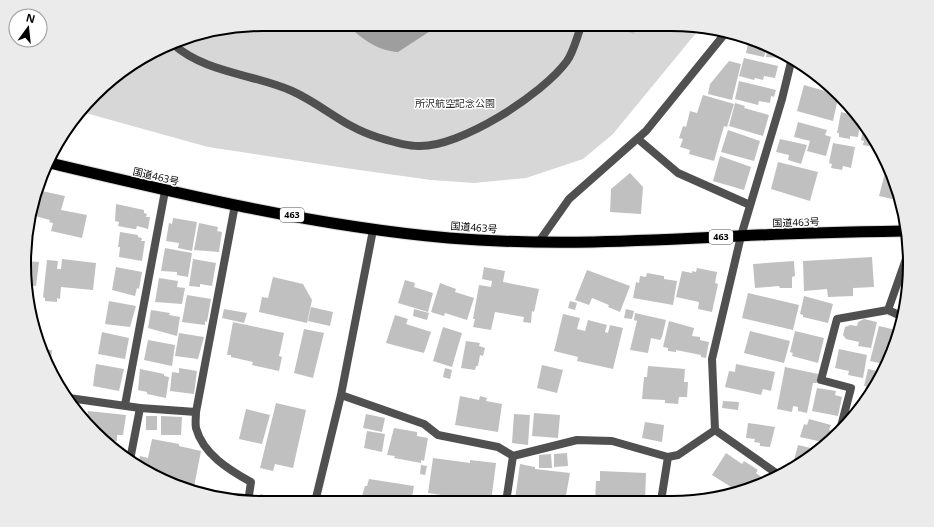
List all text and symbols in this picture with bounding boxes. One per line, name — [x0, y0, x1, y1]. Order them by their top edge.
north arrow — [8, 8, 48, 48]
text: N — [24, 9, 37, 26]
park label: 所沢航空記念公園 — [415, 96, 495, 110]
street label: 国道463号 — [131, 164, 181, 188]
road number: 463 — [280, 208, 304, 222]
street label: 国道463号 — [772, 214, 820, 230]
street label: 国道463号 — [450, 218, 498, 236]
road number: 463 — [709, 230, 733, 244]

